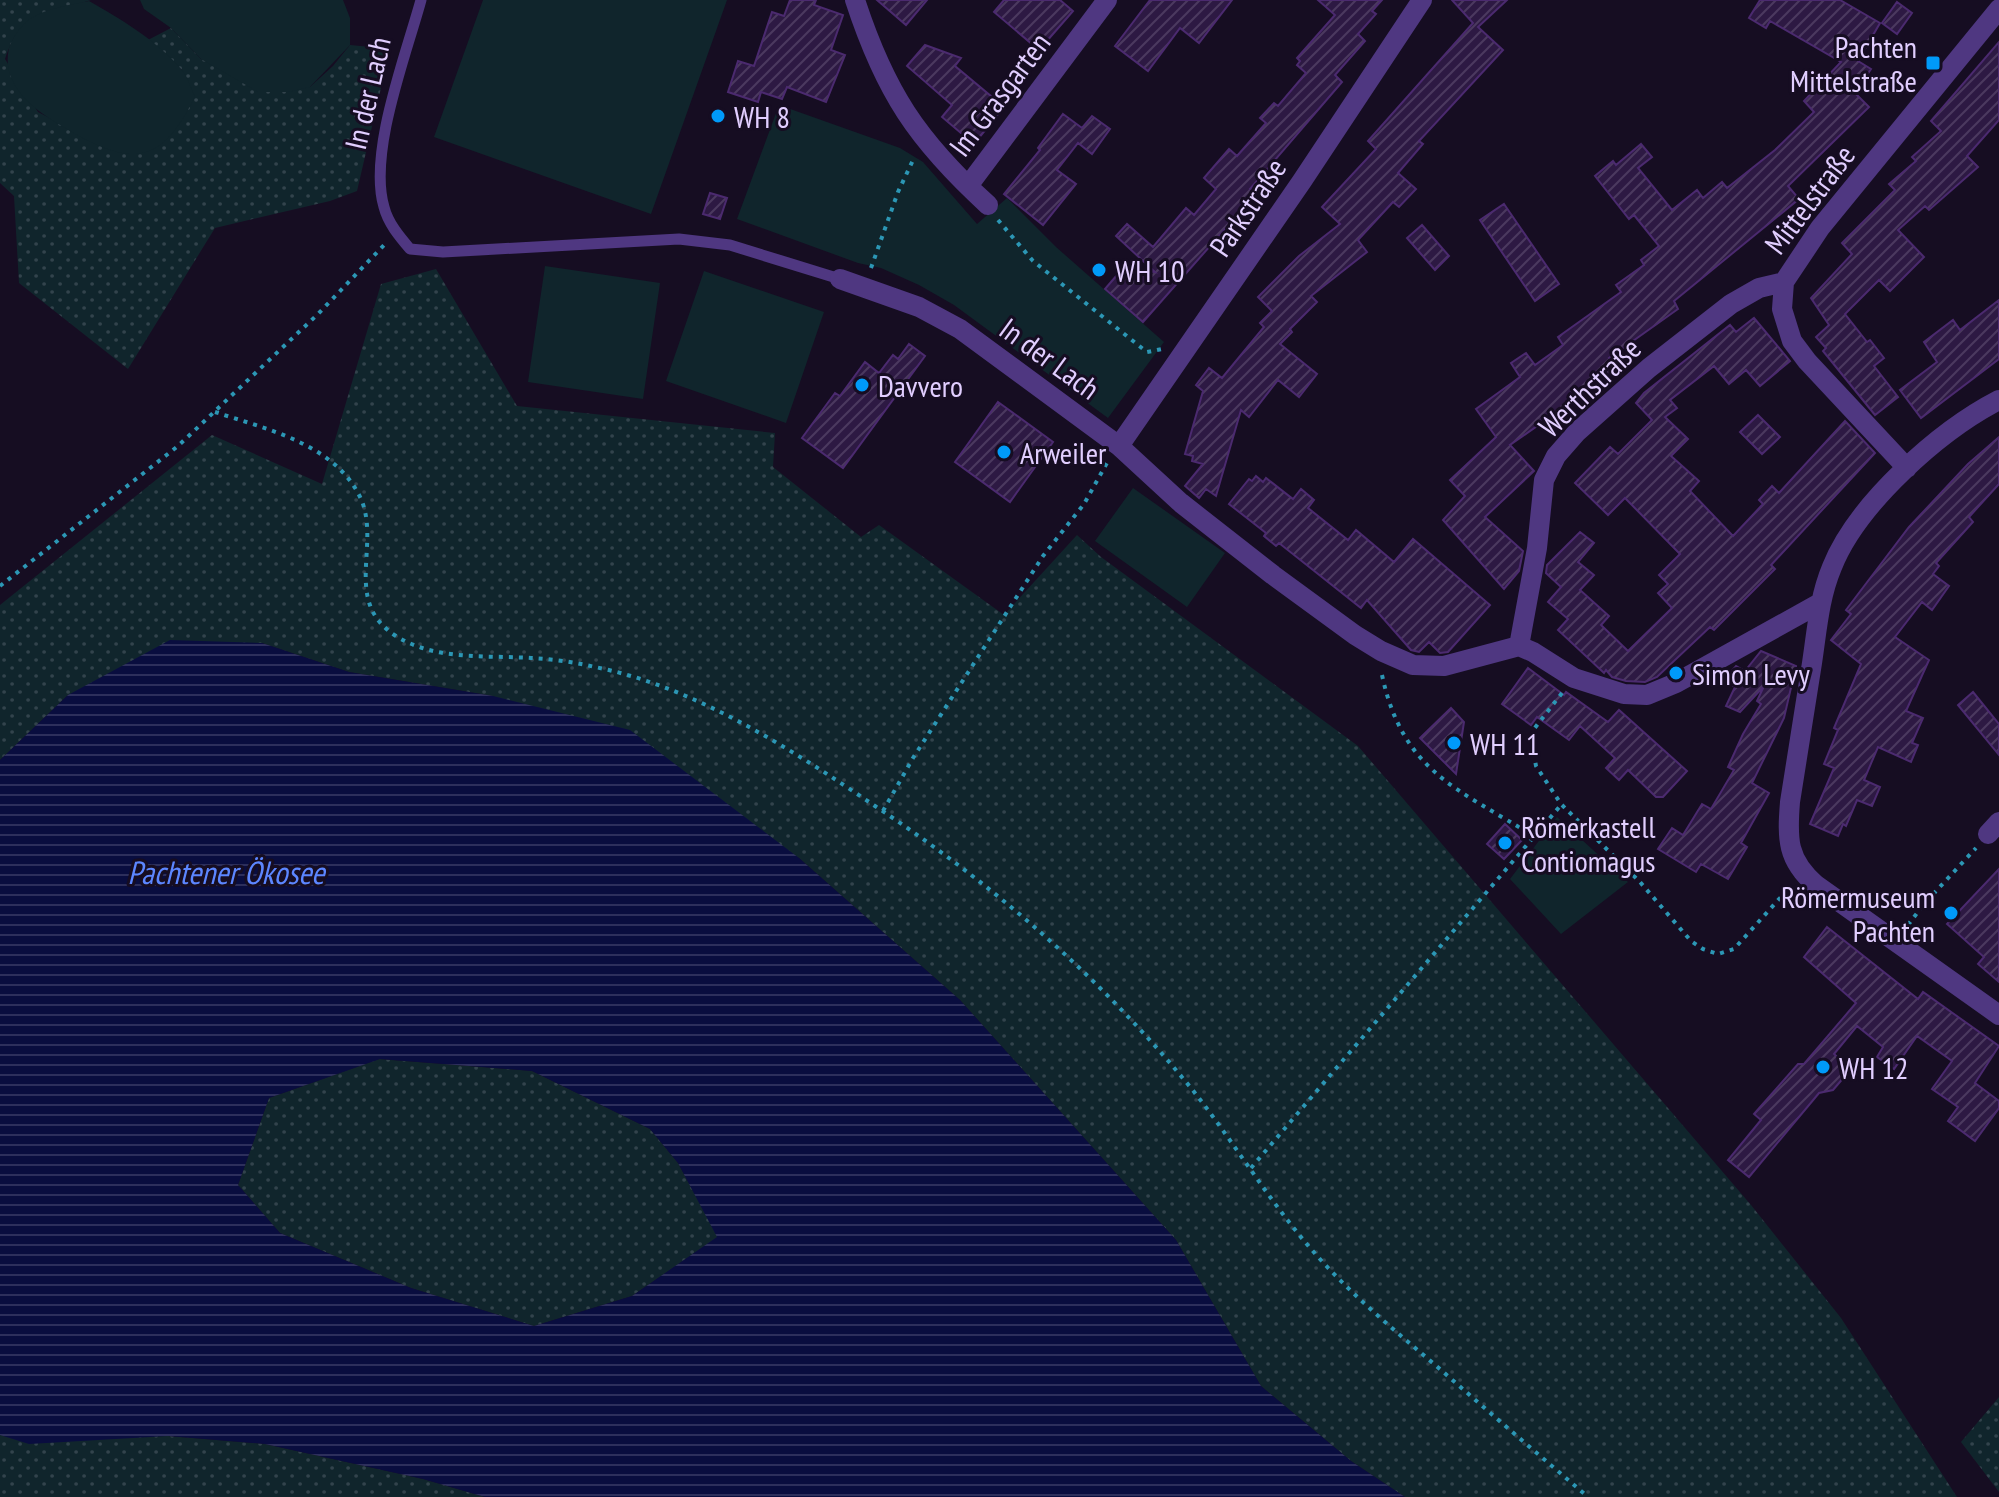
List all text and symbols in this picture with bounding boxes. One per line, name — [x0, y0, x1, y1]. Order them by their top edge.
street label: Im Grasgarten — [940, 24, 1058, 164]
place label: Pachten Mittelstraße — [1790, 27, 1917, 100]
street label: In der Lach — [335, 33, 399, 153]
marker: Pachten Mittelstraße — [1924, 54, 1942, 72]
place label: WH 8 — [734, 97, 790, 136]
marker: WH 8 — [709, 107, 727, 125]
street label: Mittelstraße — [1755, 137, 1863, 261]
street label: Parkstraße — [1200, 150, 1294, 264]
place label: WH 10 — [1115, 251, 1185, 290]
marker: WH 10 — [1090, 261, 1108, 279]
street label: In der Lach — [992, 309, 1108, 407]
street label: Werthstraße — [1530, 329, 1648, 445]
place label: Davvero — [878, 366, 963, 405]
marker: Davvero — [853, 376, 871, 394]
place label: Arweiler — [1020, 433, 1107, 472]
marker: Arweiler — [995, 443, 1013, 461]
place label: Simon Levy — [1692, 654, 1810, 693]
marker: Simon Levy — [1667, 664, 1685, 682]
place label: WH 11 — [1470, 724, 1540, 763]
marker: WH 11 — [1445, 734, 1463, 752]
place label: Römerkastell Contiomagus — [1521, 807, 1656, 880]
marker: Römerkastell Contiomagus — [1496, 834, 1514, 852]
water label: Pachtener Ökosee — [128, 851, 326, 893]
place label: Römermuseum Pachten — [1781, 877, 1935, 950]
marker: Römermuseum Pachten — [1942, 904, 1960, 922]
place label: WH 12 — [1839, 1048, 1909, 1087]
marker: WH 12 — [1814, 1058, 1832, 1076]

